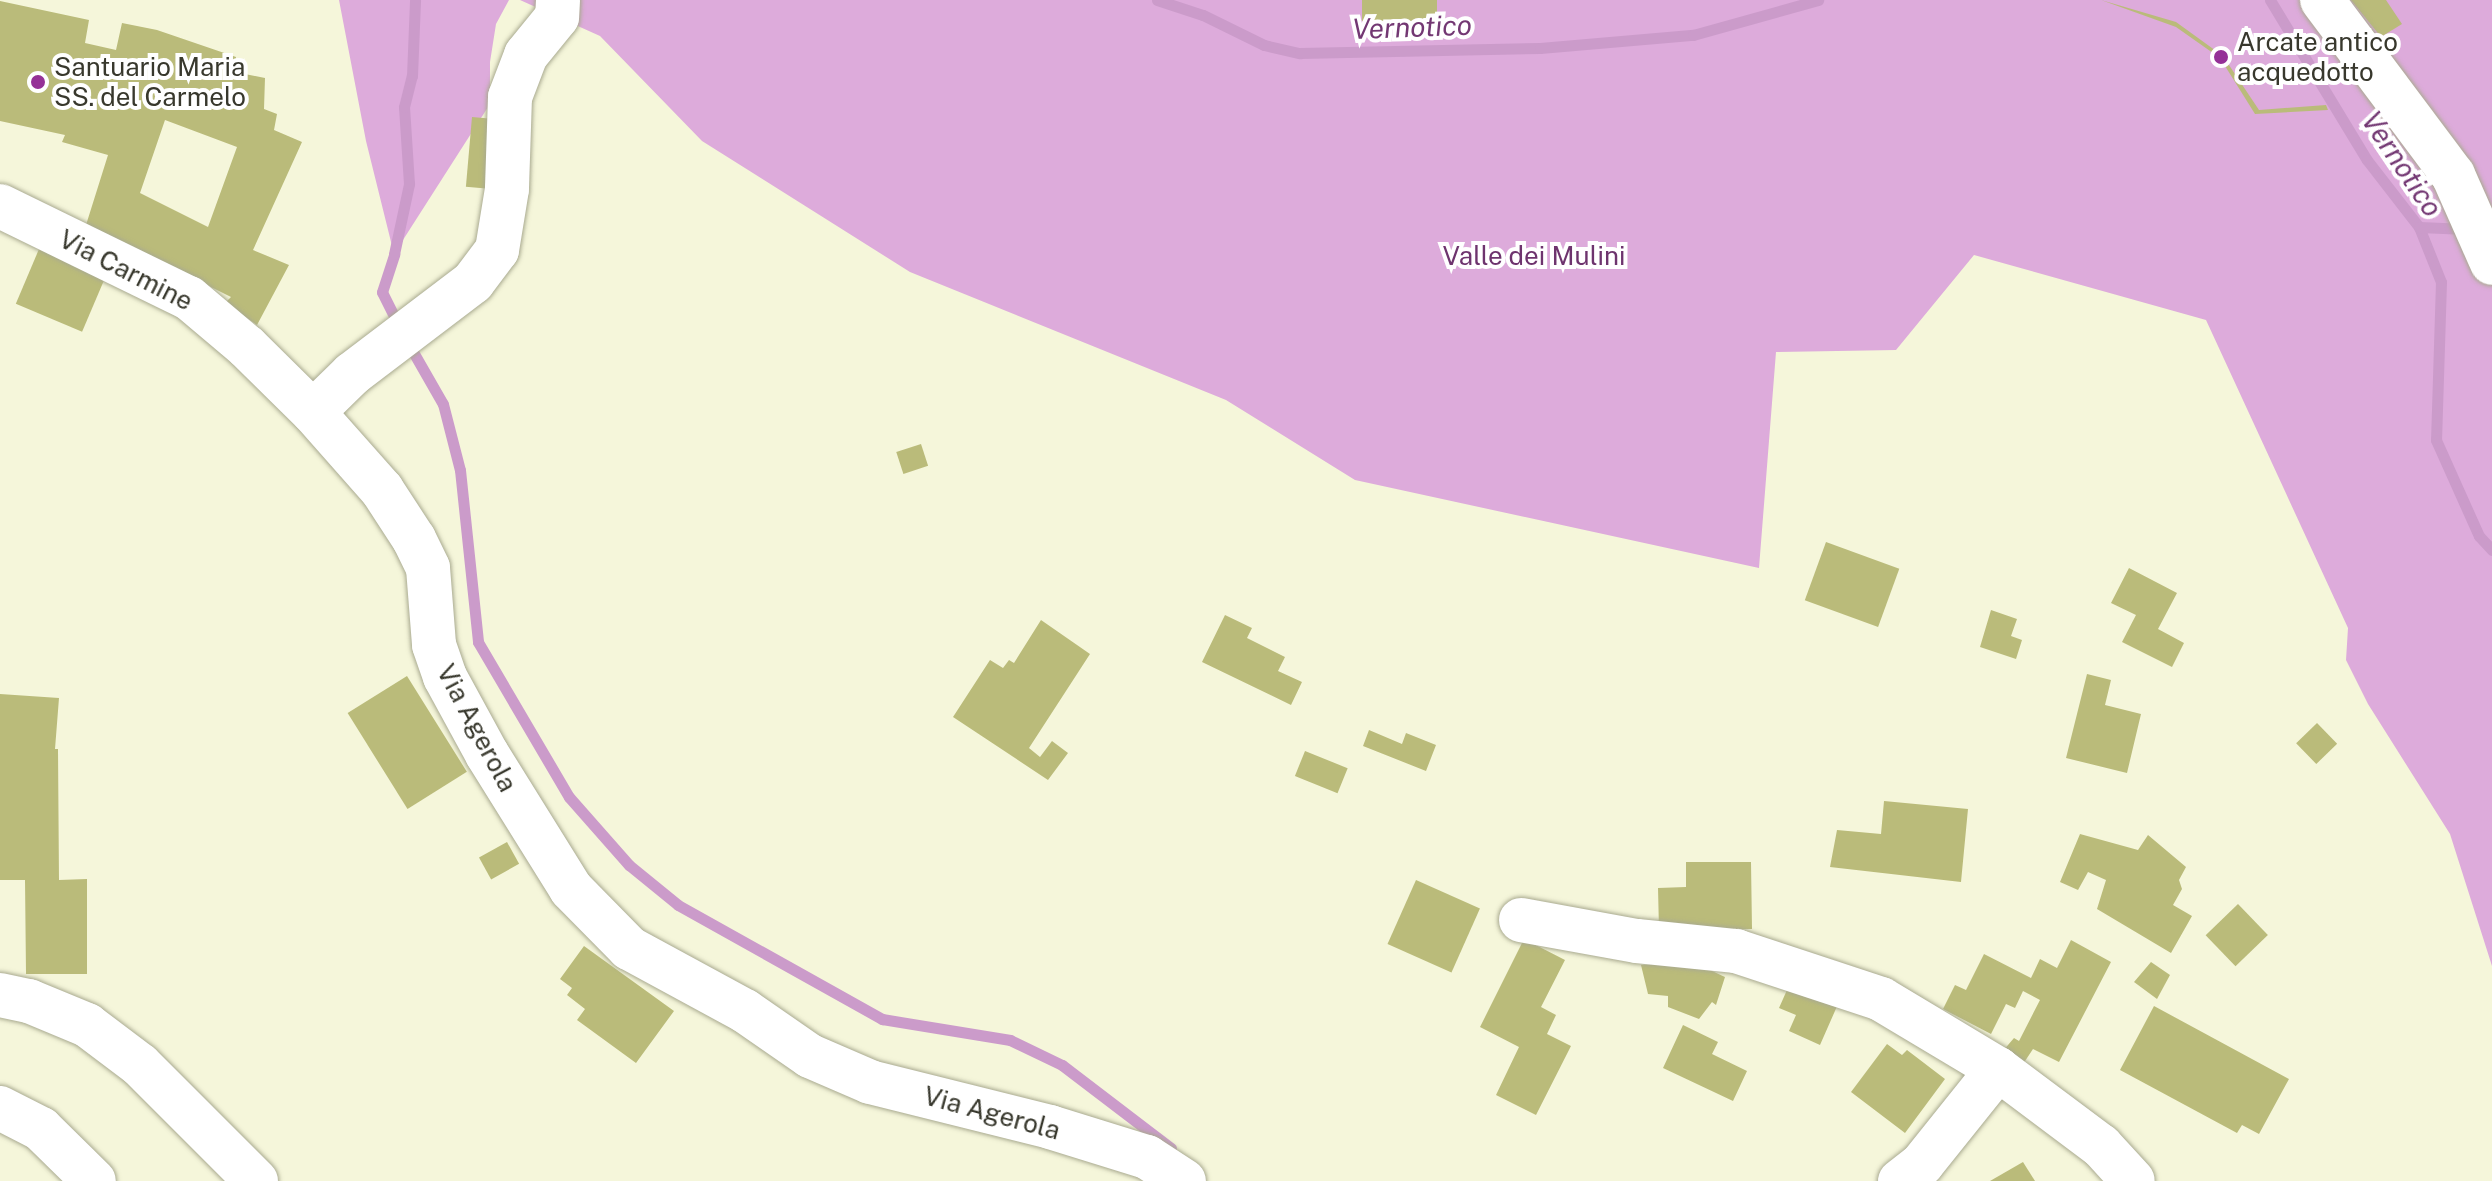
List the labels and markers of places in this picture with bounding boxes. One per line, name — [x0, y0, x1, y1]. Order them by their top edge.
place label: Arcate antico acquedotto — [2237, 26, 2398, 88]
marker: Arcate antico acquedotto — [2212, 48, 2230, 66]
place label: Santuario Maria SS. del Carmelo — [54, 51, 247, 112]
marker: Santuario Maria SS. del Carmelo — [29, 73, 47, 91]

